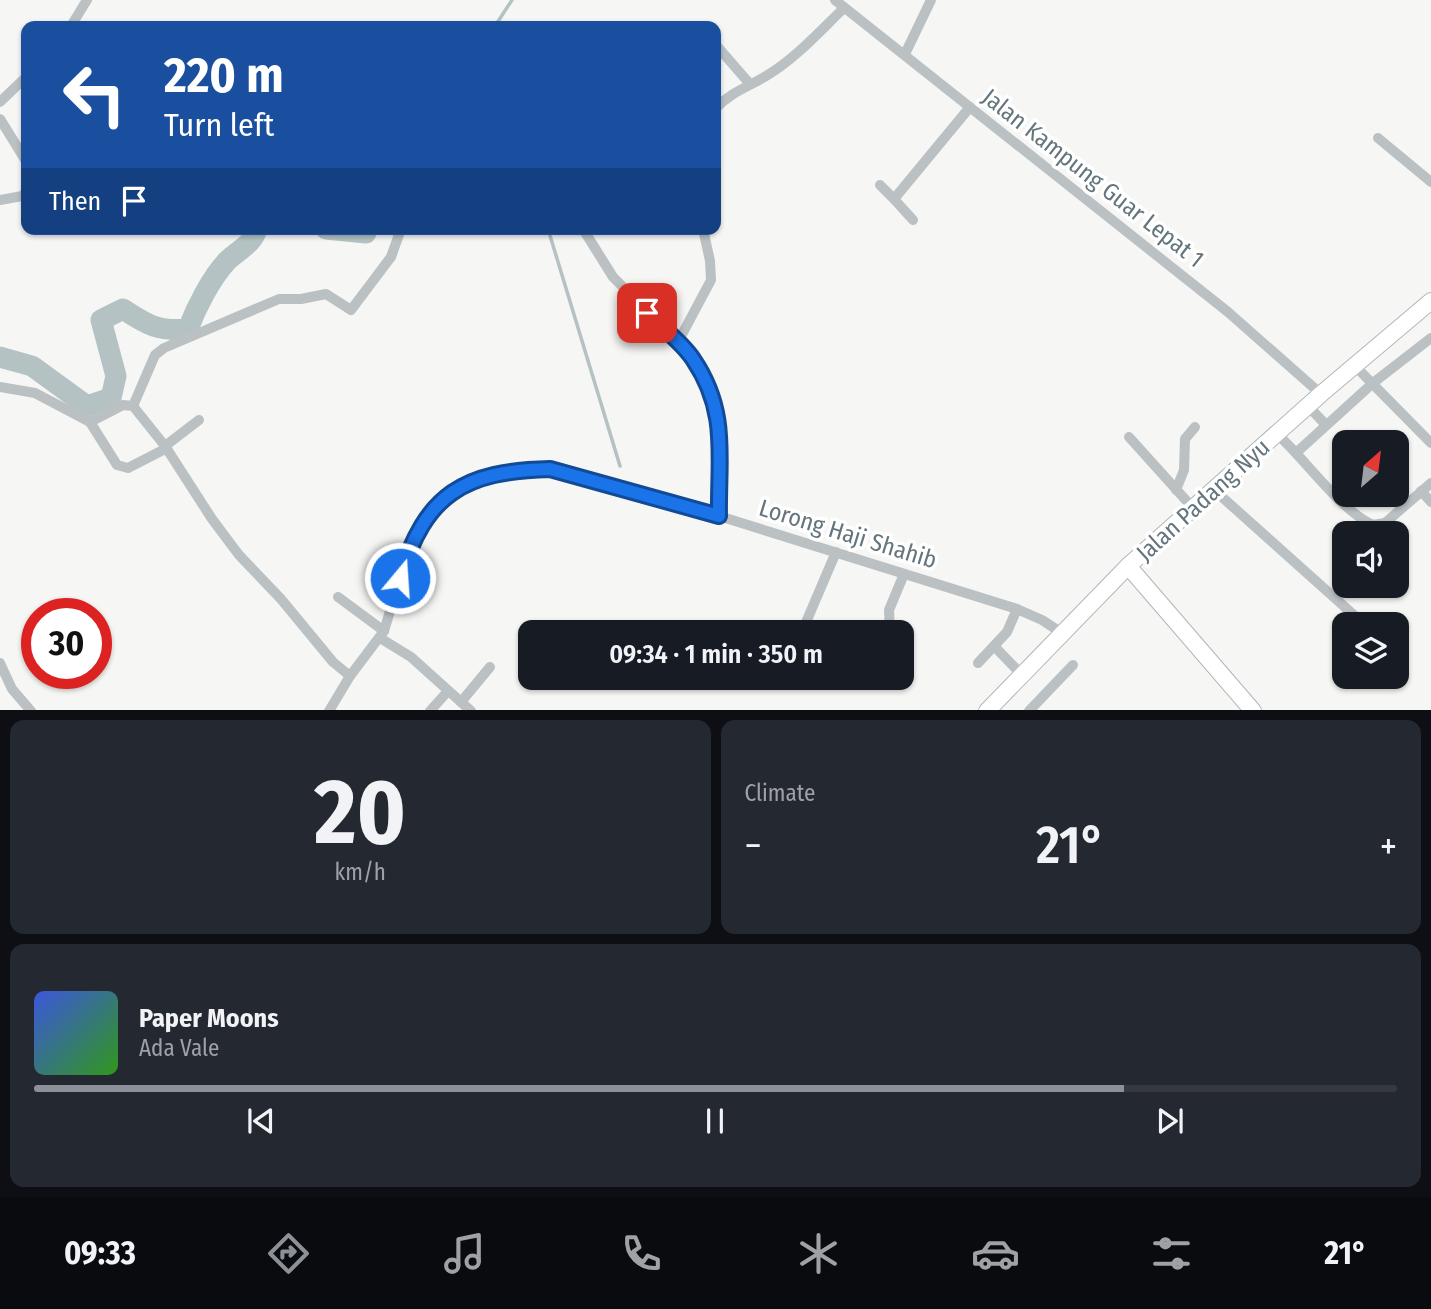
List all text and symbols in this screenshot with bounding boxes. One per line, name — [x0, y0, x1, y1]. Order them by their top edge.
text: 220 m — [164, 46, 284, 105]
icon: left — [49, 49, 140, 140]
street label: Jalan Kampung Guar Lepat 1 — [977, 83, 1209, 273]
text: Turn left — [164, 106, 274, 144]
icon: arrive — [115, 182, 153, 220]
text: Then — [49, 186, 101, 217]
pin — [617, 283, 677, 343]
icon: arrive — [628, 294, 666, 332]
north arrow — [1332, 430, 1409, 508]
map controls — [1332, 430, 1409, 689]
street label: Jalan Padang Nyu — [1131, 433, 1275, 567]
street label: Lorong Haji Shahib — [756, 494, 940, 574]
button: sound — [1332, 521, 1409, 598]
position arrow — [363, 541, 437, 615]
speed limit sign: 30 — [21, 598, 112, 689]
button: layers — [1332, 612, 1409, 689]
text: 09:34 · 1 min · 350 m — [609, 639, 823, 670]
text: 20 — [314, 758, 406, 867]
text: Climate — [745, 779, 815, 807]
text: 21° — [1036, 814, 1105, 877]
text: − — [745, 823, 762, 869]
text: + — [1380, 823, 1397, 869]
text: km/h — [335, 858, 386, 886]
text: Paper Moons — [139, 1003, 279, 1034]
text: Ada Vale — [139, 1034, 219, 1062]
icon: previous — [242, 1102, 280, 1140]
icon: pause — [696, 1102, 734, 1140]
icon: next — [1151, 1102, 1189, 1140]
icon: directions — [264, 1229, 313, 1278]
icon: music — [440, 1229, 489, 1278]
icon: phone — [617, 1229, 666, 1278]
icon: climate — [794, 1229, 843, 1278]
icon: car — [971, 1229, 1020, 1278]
icon: filters — [1147, 1229, 1196, 1278]
text: 09:33 — [64, 1234, 136, 1272]
text: 21° — [1324, 1234, 1367, 1272]

